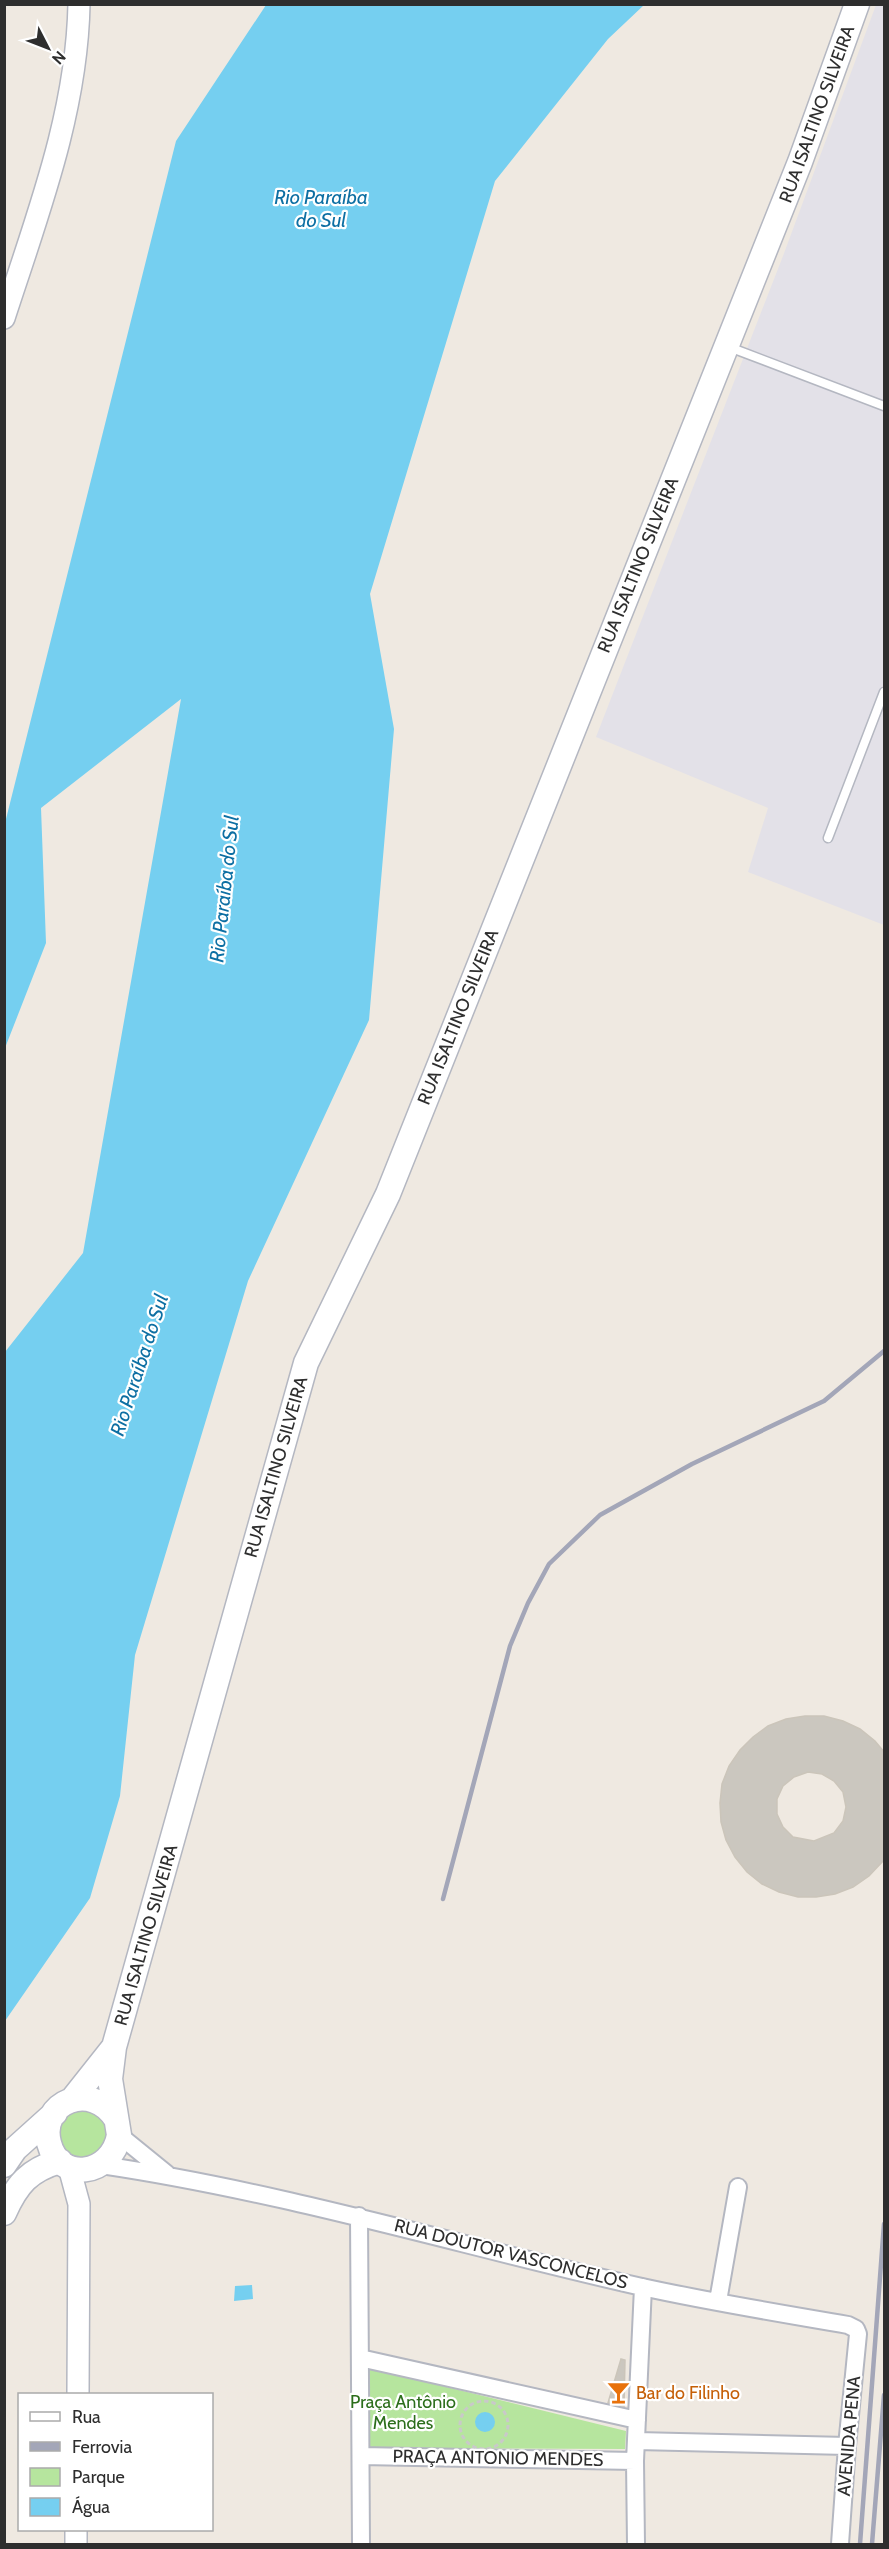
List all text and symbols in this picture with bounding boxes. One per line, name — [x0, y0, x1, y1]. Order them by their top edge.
north arrow — [18, 18, 78, 78]
street label: RUA ISALTINO SILVEIRA — [775, 22, 859, 206]
text: N — [48, 47, 70, 68]
water label: Rio Paraíba do Sul — [274, 185, 368, 232]
street label: RUA ISALTINO SILVEIRA — [593, 474, 683, 656]
water label: Rio Paraíba do Sul — [204, 814, 244, 964]
street label: RUA ISALTINO SILVEIRA — [413, 926, 503, 1108]
water label: Rio Paraíba do Sul — [105, 1291, 173, 1439]
street label: RUA ISALTINO SILVEIRA — [240, 1374, 312, 1560]
street label: RUA ISALTINO SILVEIRA — [110, 1842, 182, 2028]
street label: RUA DOUTOR VASCONCELOS — [392, 2214, 630, 2294]
street label: AVENIDA PENA — [833, 2375, 865, 2497]
bar icon: Bar do Filinho — [605, 2380, 631, 2406]
place label: Bar do Filinho — [636, 2382, 740, 2404]
park label: Praça Antônio Mendes — [350, 2391, 456, 2434]
legend — [18, 2393, 213, 2531]
text: Rua — [72, 2406, 101, 2428]
text: Ferrovia — [72, 2436, 132, 2458]
street label: PRAÇA ANTONIO MENDES — [392, 2445, 604, 2471]
text: Parque — [72, 2466, 125, 2488]
text: Água — [72, 2496, 110, 2518]

